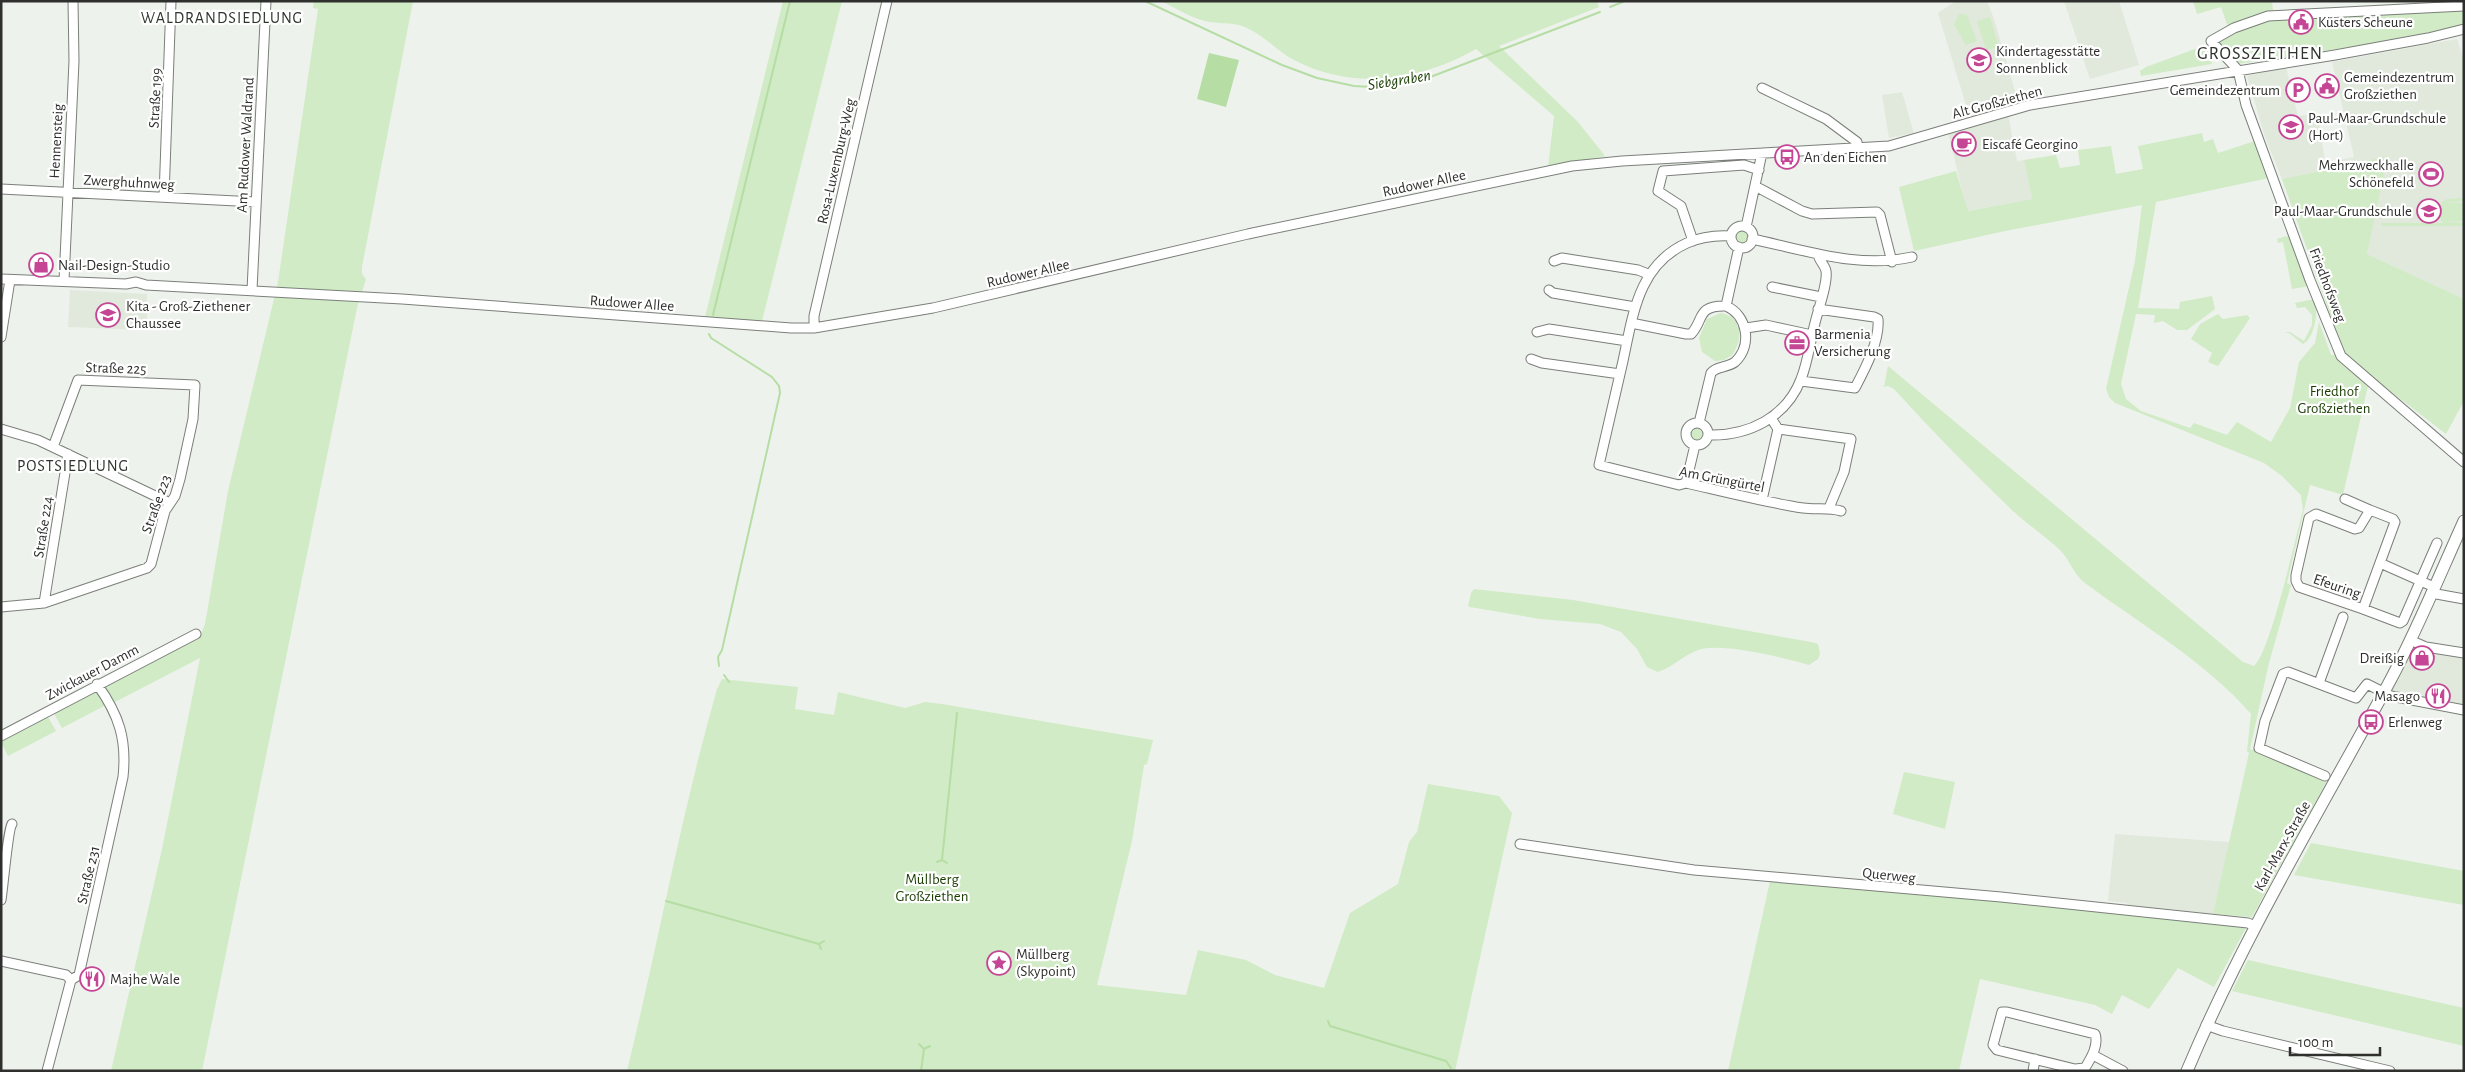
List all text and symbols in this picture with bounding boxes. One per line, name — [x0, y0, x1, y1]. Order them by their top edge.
public building icon: Küsters Scheune — [2288, 9, 2314, 35]
district label: WALDRANDSIEDLUNG — [141, 10, 303, 26]
place label: Küsters Scheune — [2318, 15, 2413, 30]
place label: Kindertagesstätte Sonnenblick — [1996, 44, 2100, 76]
district label: GROSSZIETHEN — [2197, 45, 2323, 63]
school or university icon: Kindertagesstätte Sonnenblick — [1966, 47, 1992, 73]
street label: Straße 199 — [146, 67, 165, 129]
water label: Siebgraben — [1366, 67, 1432, 93]
place label: Gemeindezentrum Großziethen — [2344, 70, 2454, 102]
public building icon: Gemeindezentrum Großziethen — [2314, 73, 2340, 99]
street label: Am Rudower Waldrand — [234, 77, 257, 213]
parking icon: Gemeindezentrum — [2285, 77, 2311, 103]
street label: Alt Großziethen — [1950, 83, 2044, 122]
place label: Gemeindezentrum — [2170, 83, 2280, 98]
street label: Rosa-Luxemburg-Weg — [815, 96, 858, 225]
street label: Hennensteig — [47, 103, 66, 179]
place label: Paul-Maar-Grundschule (Hort) — [2308, 111, 2446, 143]
school or university icon: Paul-Maar-Grundschule (Hort) — [2278, 114, 2304, 140]
cafe icon: Eiscafé Georgino — [1951, 131, 1977, 157]
place label: Eiscafé Georgino — [1982, 137, 2078, 152]
bus stop icon: An den Eichen — [1774, 144, 1800, 170]
place label: An den Eichen — [1804, 150, 1887, 165]
place label: Mehrzweckhalle Schönefeld — [2318, 158, 2414, 190]
sports icon: Mehrzweckhalle Schönefeld — [2418, 161, 2444, 187]
street label: Rudower Allee — [1381, 167, 1467, 200]
street label: Zwerghuhnweg — [83, 173, 176, 192]
school or university icon: Paul-Maar-Grundschule — [2416, 198, 2442, 224]
place label: Paul-Maar-Grundschule — [2274, 204, 2412, 219]
street label: Friedhofsweg — [2307, 246, 2349, 325]
shop icon: Nail-Design-Studio — [28, 252, 54, 278]
street label: Rudower Allee — [985, 257, 1071, 290]
place label: Nail-Design-Studio — [58, 258, 170, 273]
street label: Rudower Allee — [589, 293, 675, 314]
place label: Kita - Groß-Ziethener Chaussee — [126, 299, 250, 331]
school or university icon: Kita - Groß-Ziethener Chaussee — [95, 302, 121, 328]
place label: Barmenia Versicherung — [1814, 327, 1891, 359]
office icon: Barmenia Versicherung — [1784, 330, 1810, 356]
street label: Straße 225 — [85, 360, 147, 377]
park label: Friedhof Großziethen — [2297, 384, 2371, 416]
district label: POSTSIEDLUNG — [17, 458, 129, 474]
street label: Am Grüngürtel — [1678, 464, 1766, 495]
street label: Straße 223 — [139, 473, 174, 535]
street label: Straße 224 — [31, 495, 56, 559]
street label: Efeuring — [2311, 571, 2363, 602]
street label: Zwickauer Damm — [43, 642, 141, 703]
shop icon: Dreißig — [2409, 645, 2435, 671]
place label: Dreißig — [2360, 651, 2405, 666]
restaurant icon: Masago — [2425, 683, 2451, 709]
place label: Masago — [2374, 689, 2420, 704]
bus stop icon: Erlenweg — [2358, 709, 2384, 735]
place label: Erlenweg — [2388, 715, 2443, 730]
street label: Karl-Marx-Straße — [2252, 799, 2313, 894]
street label: Straße 231 — [75, 845, 102, 906]
street label: Querweg — [1862, 865, 1917, 886]
park label: Müllberg Großziethen — [895, 872, 969, 904]
place label: Müllberg (Skypoint) — [1016, 947, 1076, 979]
place icon: Müllberg (Skypoint) — [986, 950, 1012, 976]
restaurant icon: Majhe Wale — [79, 966, 105, 992]
place label: Majhe Wale — [110, 972, 180, 987]
scale bar — [2290, 1024, 2380, 1056]
text: 100 m — [2298, 1035, 2333, 1050]

